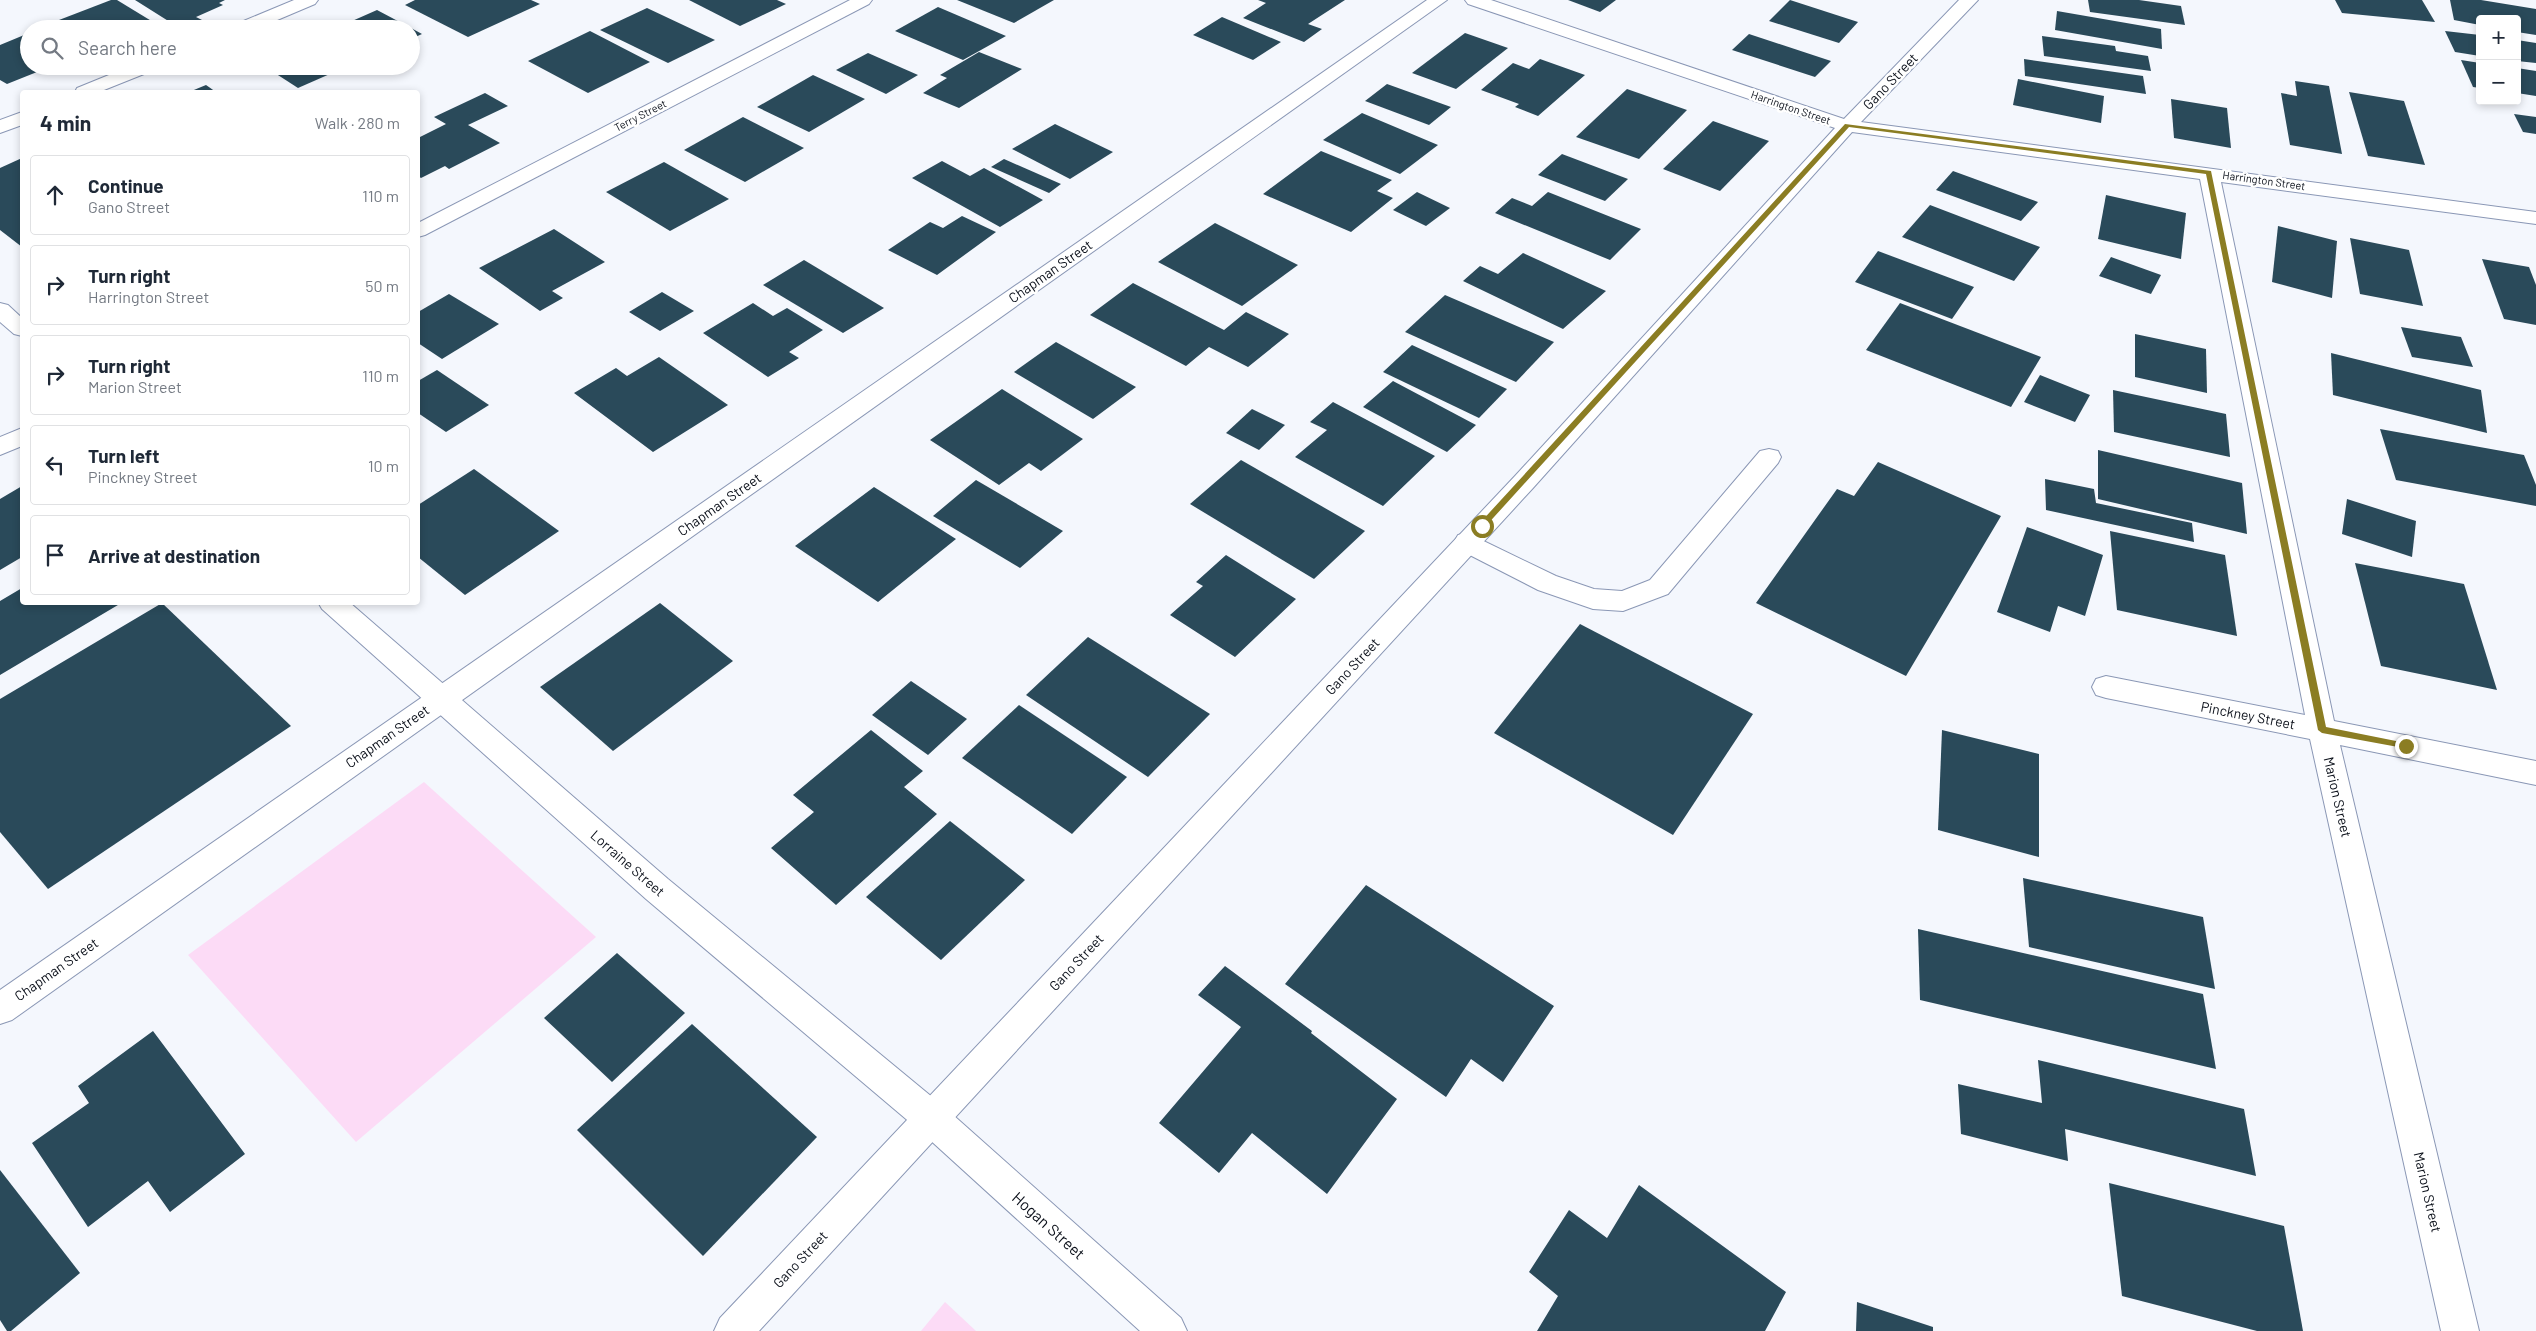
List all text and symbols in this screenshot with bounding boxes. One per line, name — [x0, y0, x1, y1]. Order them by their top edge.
map controls — [2476, 15, 2521, 105]
button: + — [2476, 15, 2521, 60]
search box — [20, 20, 420, 75]
icon: search — [38, 34, 66, 62]
text: Search here — [78, 36, 177, 59]
street label: Gano Street — [1859, 49, 1921, 113]
button: − — [2476, 60, 2521, 105]
street label: Harrington Street — [1749, 87, 1833, 127]
street label: Terry Street — [612, 96, 668, 134]
text: 4 min — [40, 110, 91, 135]
text: Walk · 280 m — [315, 113, 400, 132]
street label: Harrington Street — [2222, 168, 2306, 192]
text: Continue — [88, 174, 164, 197]
icon: ahead — [41, 181, 69, 209]
text: 110 m — [362, 186, 399, 205]
text: Gano Street — [88, 197, 170, 216]
street label: Chapman Street — [1005, 236, 1095, 306]
text: Turn right — [88, 264, 170, 287]
icon: right — [41, 271, 69, 299]
text: 50 m — [365, 276, 399, 295]
text: Harrington Street — [88, 287, 209, 306]
text: Turn right — [88, 354, 170, 377]
icon: right — [41, 361, 69, 389]
text: 110 m — [362, 366, 399, 385]
text: Marion Street — [88, 377, 182, 396]
text: Turn left — [88, 444, 159, 467]
icon: left — [41, 451, 69, 479]
text: 10 m — [368, 456, 399, 475]
text: Pinckney Street — [88, 467, 198, 486]
street label: Chapman Street — [674, 469, 764, 539]
route start — [1471, 515, 1494, 538]
icon: arrive — [41, 541, 69, 569]
text: Arrive at destination — [88, 544, 260, 567]
street label: Gano Street — [1321, 634, 1383, 698]
street label: Pinckney Street — [2199, 698, 2297, 732]
street label: Chapman Street — [342, 701, 432, 771]
route end — [2395, 735, 2418, 758]
street label: Marion Street — [2320, 755, 2356, 839]
street label: Lorraine Street — [588, 826, 668, 900]
street label: Gano Street — [1045, 930, 1107, 994]
street label: Chapman Street — [11, 934, 101, 1004]
street label: Marion Street — [2410, 1150, 2446, 1234]
street label: Hogan Street — [1009, 1187, 1089, 1263]
street label: Gano Street — [769, 1227, 831, 1291]

